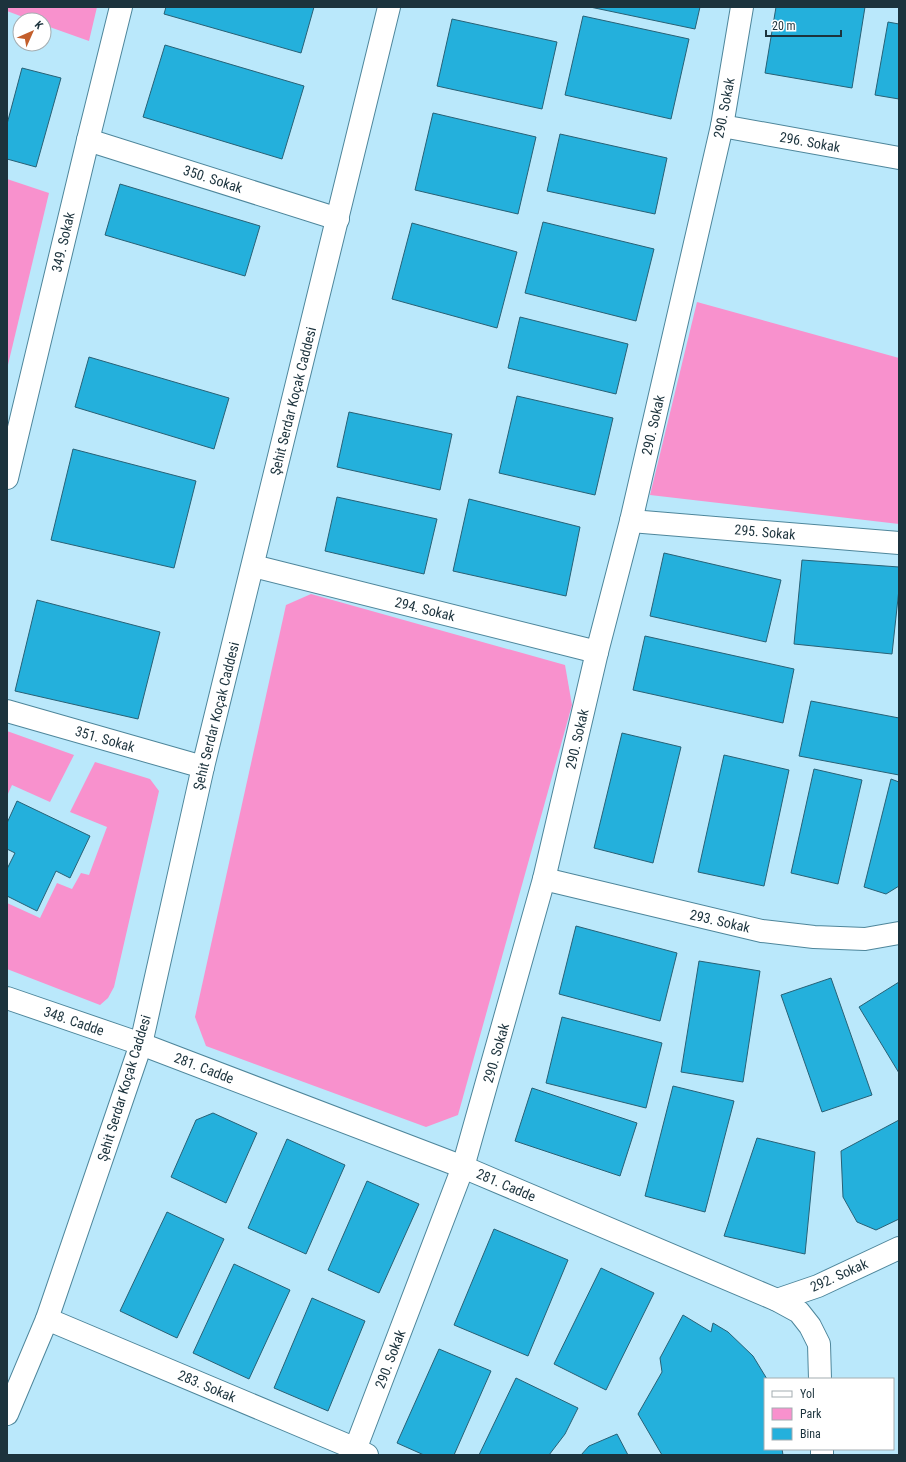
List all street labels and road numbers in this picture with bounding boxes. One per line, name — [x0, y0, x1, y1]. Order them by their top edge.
street label: 290. Sokak — [710, 76, 738, 140]
street label: 296. Sokak — [778, 129, 842, 155]
street label: 350. Sokak — [181, 162, 245, 196]
street label: 349. Sokak — [48, 210, 78, 274]
street label: Şehit Serdar Koçak Caddesi — [267, 325, 319, 477]
street label: 290. Sokak — [638, 393, 668, 457]
street label: 295. Sokak — [734, 521, 797, 543]
street label: 294. Sokak — [393, 594, 457, 624]
street label: Şehit Serdar Koçak Caddesi — [190, 640, 242, 792]
street label: 290. Sokak — [562, 707, 592, 771]
street label: 351. Sokak — [73, 723, 137, 755]
street label: 293. Sokak — [688, 906, 752, 936]
street label: 348. Cadde — [42, 1003, 107, 1039]
street label: Şehit Serdar Koçak Caddesi — [94, 1013, 154, 1163]
street label: 290. Sokak — [480, 1021, 512, 1085]
street label: 281. Cadde — [172, 1049, 237, 1087]
street label: 281. Cadde — [474, 1165, 538, 1205]
street label: 292. Sokak — [808, 1255, 871, 1295]
street label: 290. Sokak — [372, 1327, 409, 1390]
street label: 283. Sokak — [176, 1367, 239, 1406]

